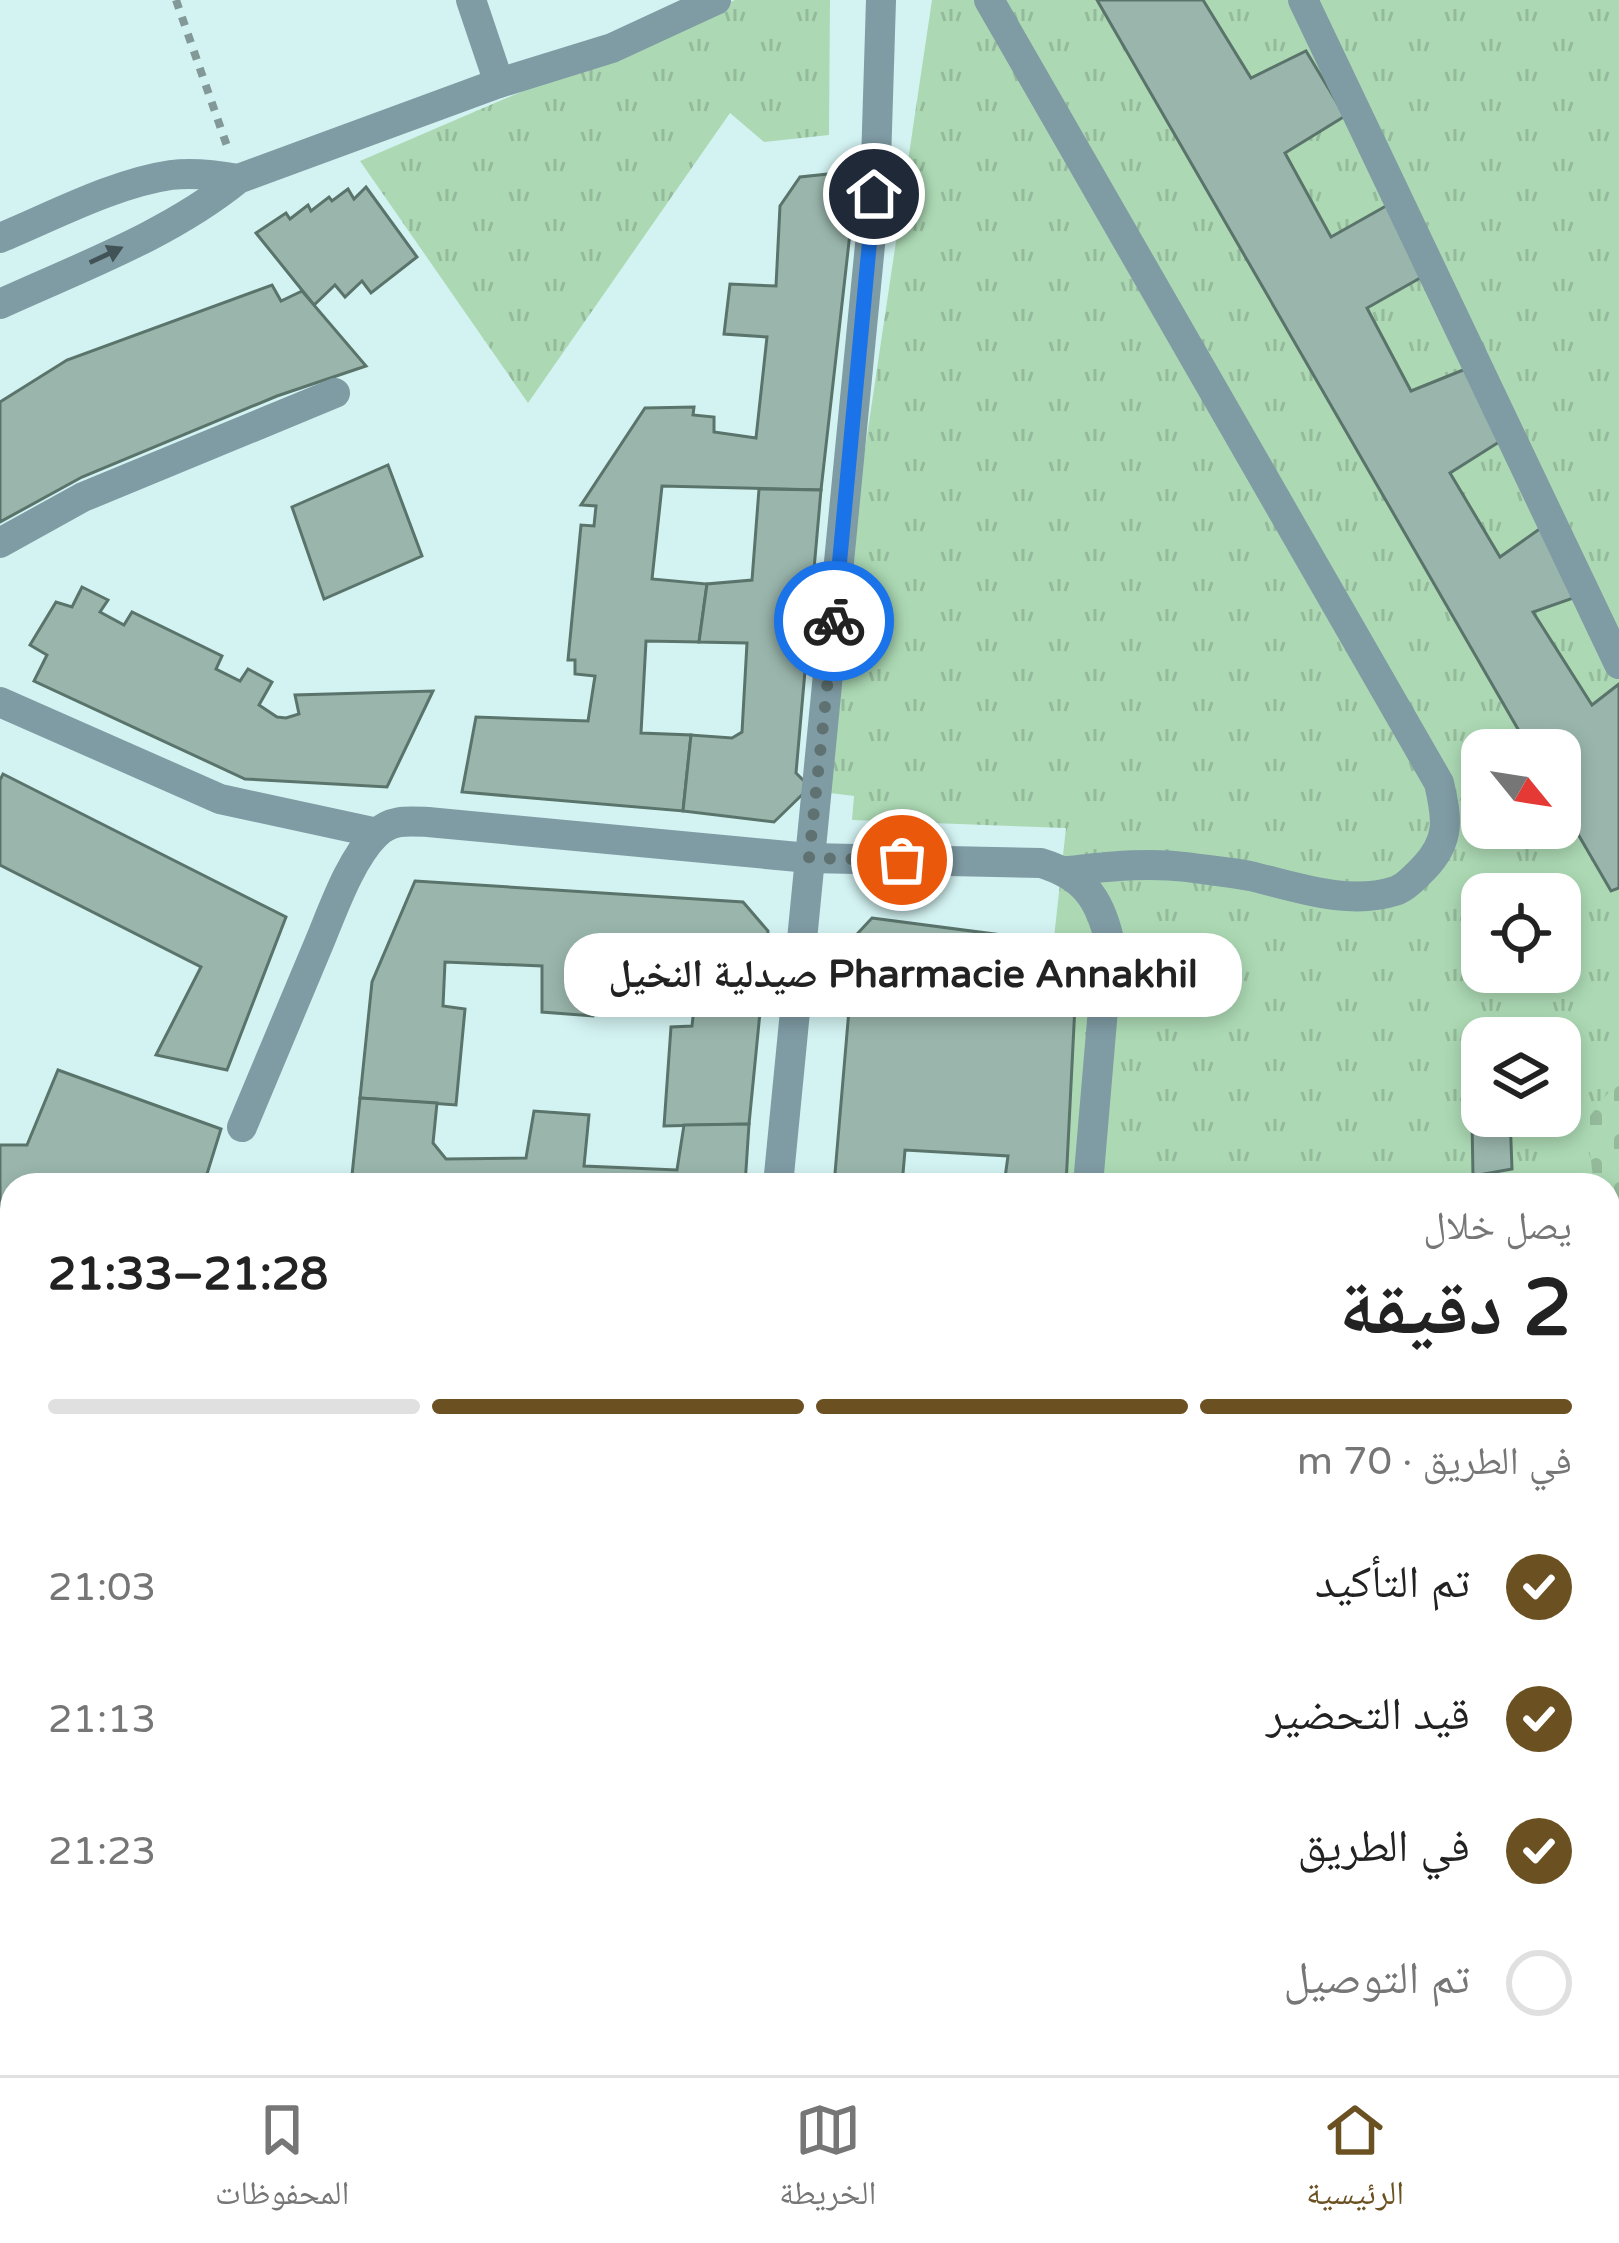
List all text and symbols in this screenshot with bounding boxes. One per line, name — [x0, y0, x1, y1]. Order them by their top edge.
pin — [823, 143, 925, 245]
icon: home — [841, 161, 907, 227]
one-way arrow — [89, 245, 124, 265]
courier — [774, 561, 894, 681]
icon: bike — [801, 588, 867, 654]
north arrow — [1461, 729, 1581, 849]
map controls — [1461, 729, 1581, 1137]
pin — [851, 809, 953, 911]
icon: bag — [869, 827, 935, 893]
button: locate — [1461, 873, 1581, 993]
callout: Pharmacie Annakhil صيدلية النخيل — [563, 932, 1241, 1016]
text: Pharmacie Annakhil صيدلية النخيل — [608, 951, 1198, 998]
button: layers — [1461, 1017, 1581, 1137]
text: يصل خلال — [1423, 1203, 1572, 1250]
text: 21:28–21:33 — [48, 1248, 328, 1302]
text: 2 دقيقة — [1339, 1262, 1572, 1356]
text: في الطريق · 70 m — [1297, 1438, 1572, 1485]
icon: check — [1506, 1554, 1572, 1620]
text: تم التأكيد — [1315, 1556, 1470, 1610]
text: 21:03 — [48, 1564, 156, 1611]
icon: check — [1506, 1686, 1572, 1752]
text: قيد التحضير — [1266, 1688, 1470, 1742]
text: 21:13 — [48, 1696, 156, 1743]
icon: check — [1506, 1818, 1572, 1884]
text: في الطريق — [1297, 1820, 1470, 1874]
text: 21:23 — [48, 1828, 156, 1875]
text: تم التوصيل — [1283, 1952, 1470, 2006]
tab: المحفوظات — [215, 2097, 349, 2225]
tab: الخريطة — [779, 2097, 876, 2225]
tab: الرئيسية — [1306, 2097, 1404, 2225]

